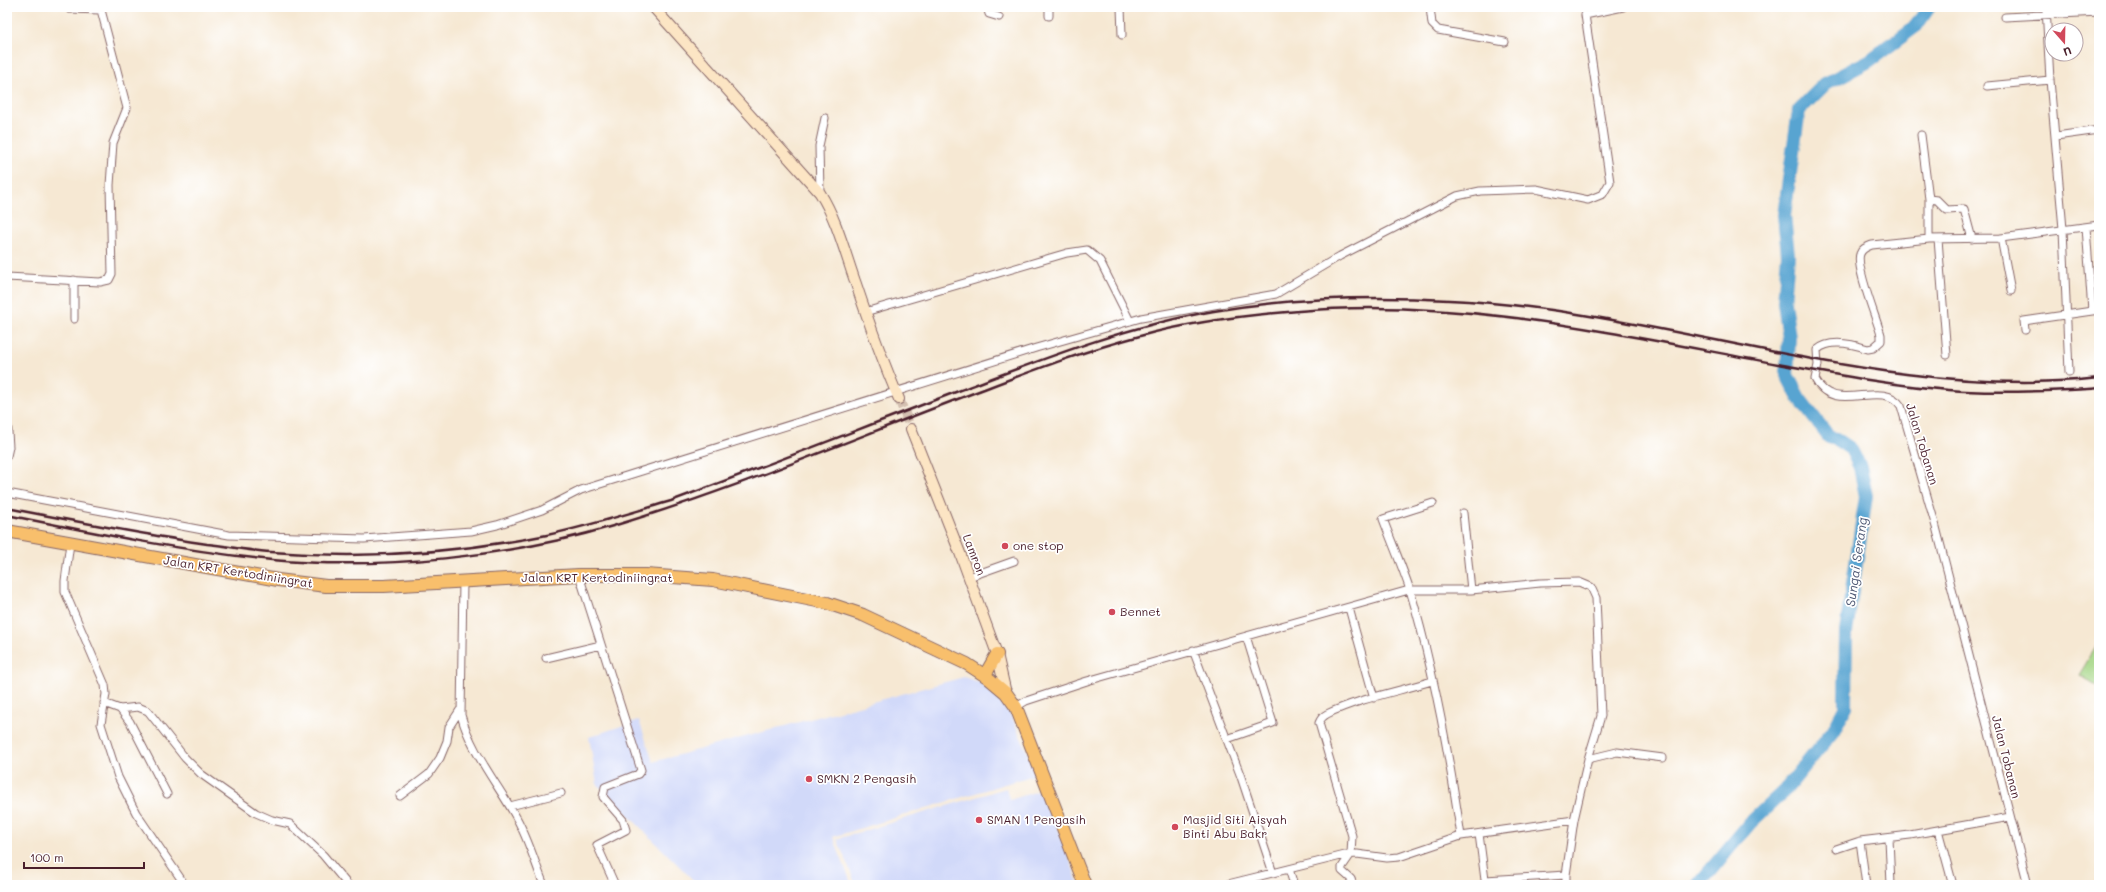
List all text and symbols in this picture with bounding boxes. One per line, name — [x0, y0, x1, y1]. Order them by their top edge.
north arrow — [2044, 22, 2084, 62]
text: U — [2061, 43, 2074, 60]
street label: Jalan Tobanan — [1903, 401, 1943, 487]
water label: Sungai Serang — [1841, 516, 1870, 608]
street label: Lamron — [960, 532, 990, 578]
place label: one stop — [1013, 537, 1064, 553]
marker: one stop — [1000, 541, 1010, 551]
street label: Jalan KRT Kertodiniingrat — [162, 551, 314, 591]
street label: Jalan KRT Kertodiniingrat — [521, 569, 673, 585]
place label: Bennet — [1120, 603, 1161, 619]
marker: Bennet — [1107, 607, 1117, 617]
street label: Jalan Tobanan — [1989, 714, 2025, 800]
place label: SMKN 2 Pengasih — [817, 770, 916, 786]
marker: SMKN 2 Pengasih — [804, 774, 814, 784]
place label: SMAN 1 Pengasih — [987, 811, 1086, 827]
place label: Masjid Siti Aisyah Binti Abu Bakr — [1183, 811, 1287, 841]
marker: SMAN 1 Pengasih — [974, 815, 984, 825]
marker: Masjid Siti Aisyah Binti Abu Bakr — [1170, 822, 1180, 832]
scale bar — [24, 844, 144, 870]
text: 100 m — [30, 849, 64, 865]

